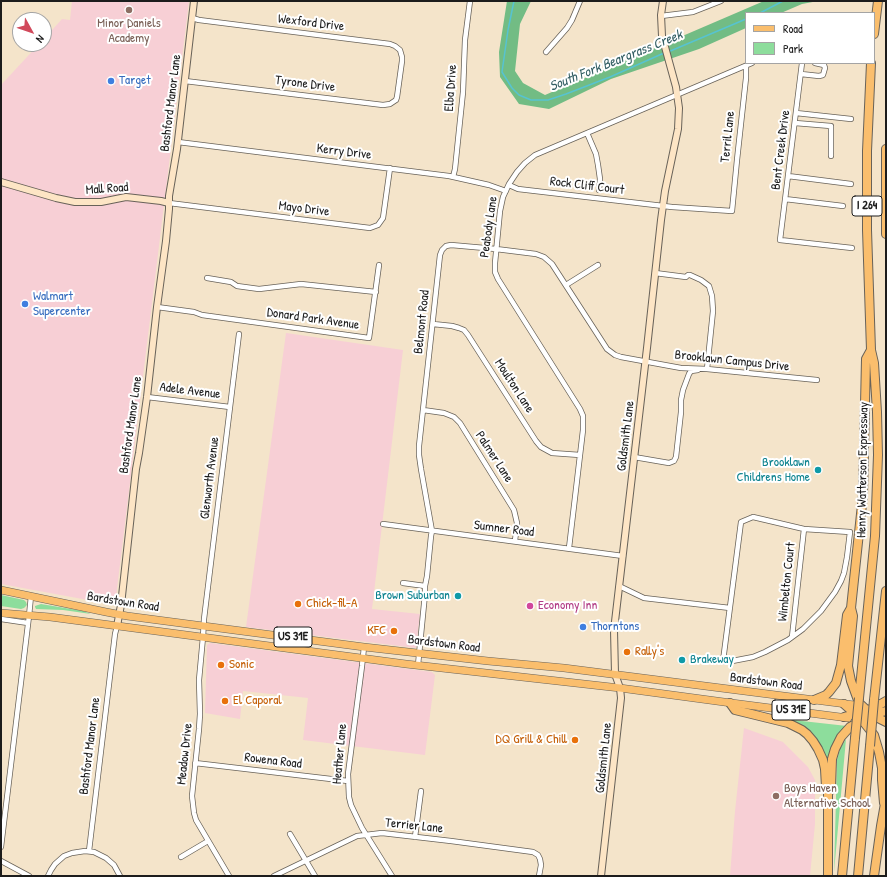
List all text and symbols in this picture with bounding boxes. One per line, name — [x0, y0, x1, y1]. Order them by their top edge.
marker: Minor Daniels Academy — [124, 5, 134, 15]
street label: Wexford Drive — [277, 11, 345, 35]
north arrow — [12, 12, 52, 52]
legend — [745, 12, 875, 64]
place label: Minor Daniels Academy — [97, 16, 161, 47]
text: Road — [783, 20, 803, 37]
water label: South Fork Beargrass Creek — [547, 27, 685, 95]
text: N — [33, 32, 48, 46]
text: Park — [783, 40, 803, 57]
street label: Bashford Manor Lane — [157, 53, 185, 153]
street label: Elba Drive — [442, 64, 460, 112]
place label: Target — [119, 73, 151, 89]
street label: Tyrone Drive — [274, 73, 336, 95]
marker: Target — [106, 76, 116, 86]
street label: Bent Creek Drive — [768, 109, 794, 191]
street label: Terril Lane — [718, 111, 738, 163]
street label: Kerry Drive — [316, 141, 372, 163]
street label: Rock Cliff Court — [549, 174, 625, 198]
street label: Mall Road — [85, 180, 129, 198]
street label: Peabody Lane — [477, 195, 501, 259]
road number: I 264 — [852, 196, 882, 216]
street label: Mayo Drive — [278, 198, 330, 220]
place label: Walmart Supercenter — [33, 289, 91, 320]
street label: Belmont Road — [411, 289, 433, 355]
marker: Walmart Supercenter — [20, 299, 30, 309]
street label: Donard Park Avenue — [266, 305, 360, 333]
street label: Brooklawn Campus Drive — [674, 347, 790, 375]
street label: Moulton Lane — [491, 356, 537, 416]
street label: Bashford Manor Lane — [116, 375, 146, 475]
street label: Adele Avenue — [159, 380, 221, 402]
street label: Goldsmith Lane — [614, 400, 638, 472]
street label: Henry Watterson Expressway — [854, 402, 872, 538]
street label: Palmer Lane — [472, 429, 516, 485]
street label: Glenworth Avenue — [197, 436, 223, 520]
place label: Brooklawn Childrens Home — [737, 455, 810, 486]
marker: Brooklawn Childrens Home — [813, 465, 823, 475]
street label: Sumner Road — [473, 518, 535, 540]
street label: Wimbelton Court — [775, 542, 799, 622]
place label: Brown Suburban — [375, 588, 450, 604]
street label: Bardstown Road — [86, 589, 160, 615]
marker: Brown Suburban — [453, 591, 463, 601]
place label: Chick-fil-A — [306, 596, 357, 612]
place label: Economy Inn — [538, 598, 597, 614]
marker: Chick-fil-A — [293, 599, 303, 609]
marker: Economy Inn — [525, 601, 535, 611]
place label: Thorntons — [591, 619, 639, 635]
marker: Thorntons — [578, 622, 588, 632]
place label: KFC — [367, 623, 386, 639]
marker: KFC — [389, 626, 399, 636]
road number: US 31E — [274, 627, 312, 647]
street label: Bardstown Road — [407, 632, 481, 656]
place label: Rally's — [635, 644, 664, 660]
marker: Rally's — [622, 647, 632, 657]
place label: Brakeway — [690, 652, 734, 668]
marker: Brakeway — [677, 655, 687, 665]
place label: Sonic — [229, 657, 254, 673]
marker: Sonic — [216, 660, 226, 670]
street label: Bardstown Road — [729, 670, 803, 694]
place label: El Caporal — [233, 693, 282, 709]
street label: Bashford Manor Lane — [76, 696, 104, 796]
marker: El Caporal — [220, 696, 230, 706]
road number: US 31E — [772, 700, 810, 720]
street label: Meadow Drive — [174, 722, 196, 786]
street label: Goldsmith Lane — [593, 722, 615, 794]
street label: Heather Lane — [330, 723, 350, 785]
place label: DQ Grill & Chill — [496, 732, 567, 748]
marker: DQ Grill & Chill — [570, 735, 580, 745]
street label: Rowena Road — [243, 750, 303, 772]
place label: Boys Haven Alternative School — [784, 781, 871, 812]
marker: Boys Haven Alternative School — [771, 791, 781, 801]
street label: Terrier Lane — [384, 815, 444, 837]

